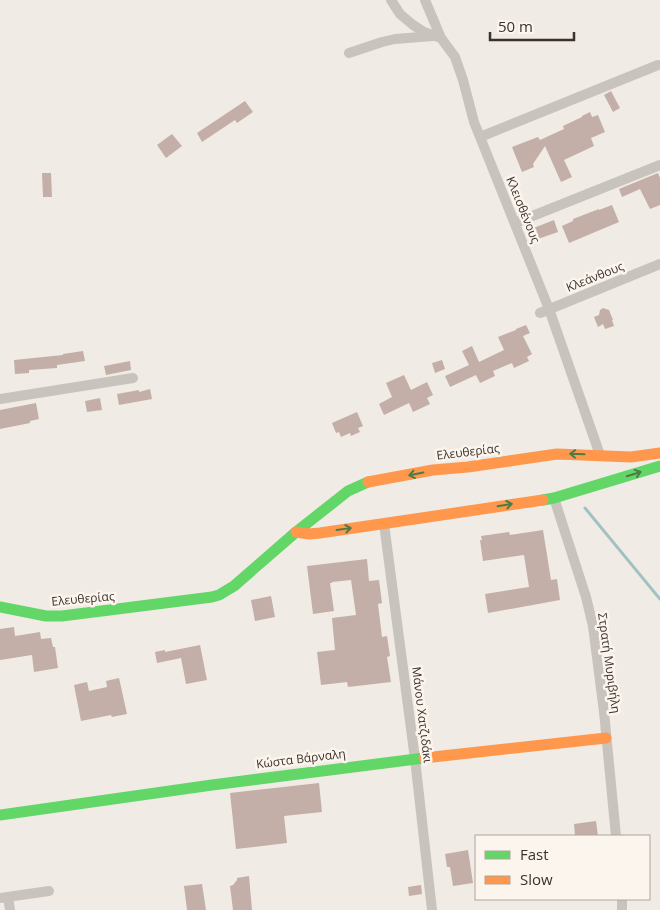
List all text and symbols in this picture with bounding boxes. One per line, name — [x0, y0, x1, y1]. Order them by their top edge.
scale bar — [490, 10, 574, 42]
text: 50 m — [498, 16, 533, 36]
street label: Κλεισθένους — [502, 174, 545, 246]
street label: Κλεάνθους — [563, 257, 626, 296]
street label: Ελευθερίας — [435, 439, 501, 464]
one-way arrow — [569, 449, 585, 459]
one-way arrow — [408, 469, 424, 479]
one-way arrow — [626, 469, 642, 479]
one-way arrow — [497, 500, 513, 510]
one-way arrow — [336, 524, 352, 534]
street label: Ελευθερίας — [51, 587, 115, 610]
street label: Στρατή Μυριβήλη — [594, 612, 625, 714]
street label: Μάνου Χατζιδάκι — [408, 666, 437, 764]
street label: Κώστα Βάρναλη — [255, 745, 347, 772]
legend — [475, 835, 650, 900]
text: Fast — [520, 844, 549, 864]
text: Slow — [520, 869, 553, 889]

